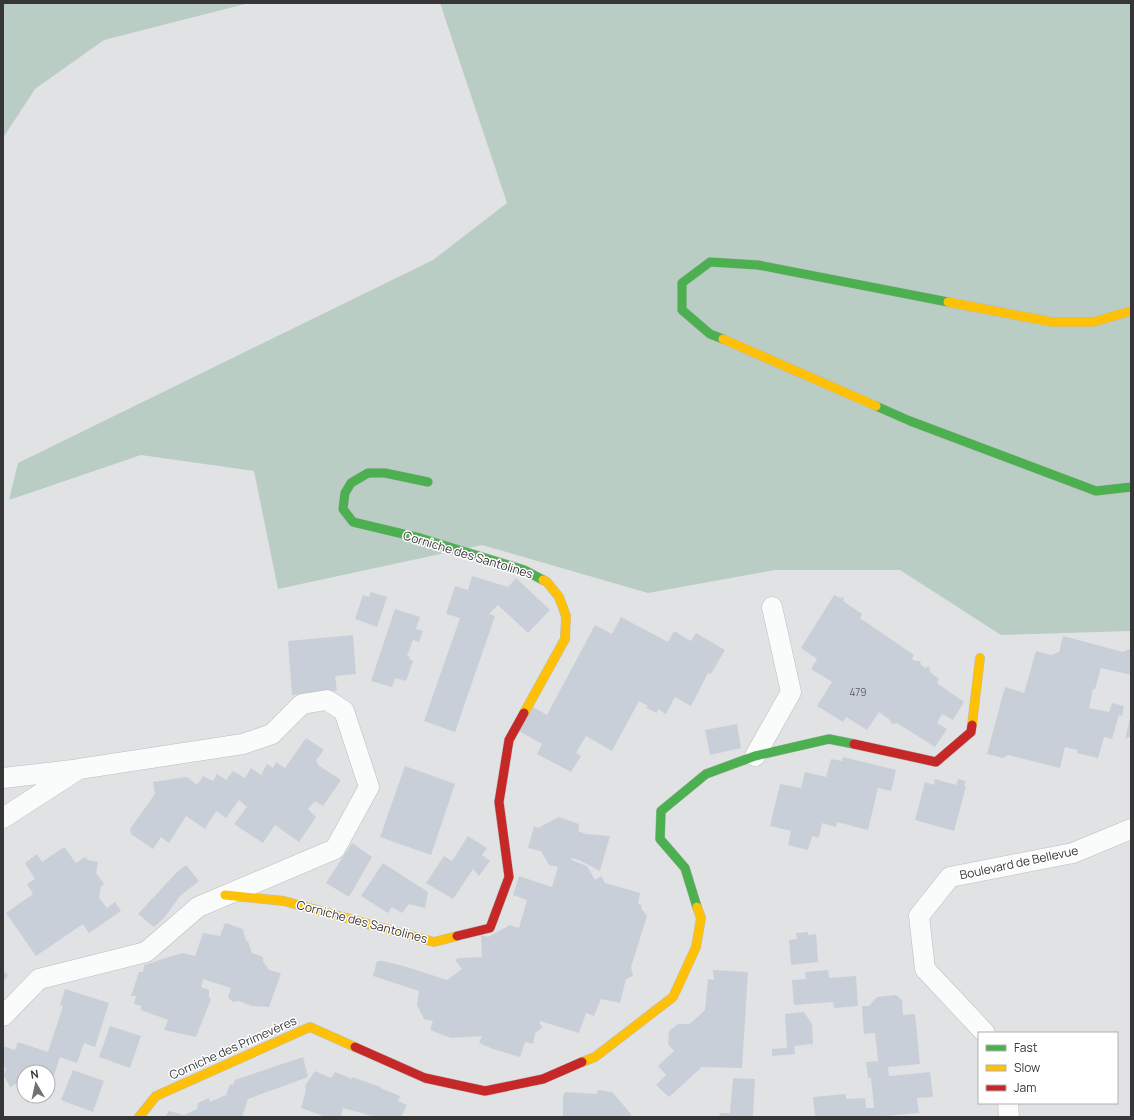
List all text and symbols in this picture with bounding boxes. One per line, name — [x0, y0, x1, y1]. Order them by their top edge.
street label: Corniche des Santolines — [401, 527, 535, 582]
house number: 479 — [849, 685, 867, 699]
street label: Boulevard de Bellevue — [958, 842, 1080, 883]
street label: Corniche des Santolines — [295, 896, 429, 947]
street label: Corniche des Primevères — [166, 1012, 299, 1083]
legend — [978, 1032, 1118, 1104]
text: Fast — [1014, 1039, 1038, 1056]
text: Slow — [1014, 1059, 1040, 1076]
north arrow — [16, 1064, 56, 1104]
text: N — [29, 1066, 40, 1082]
text: Jam — [1014, 1079, 1036, 1096]

